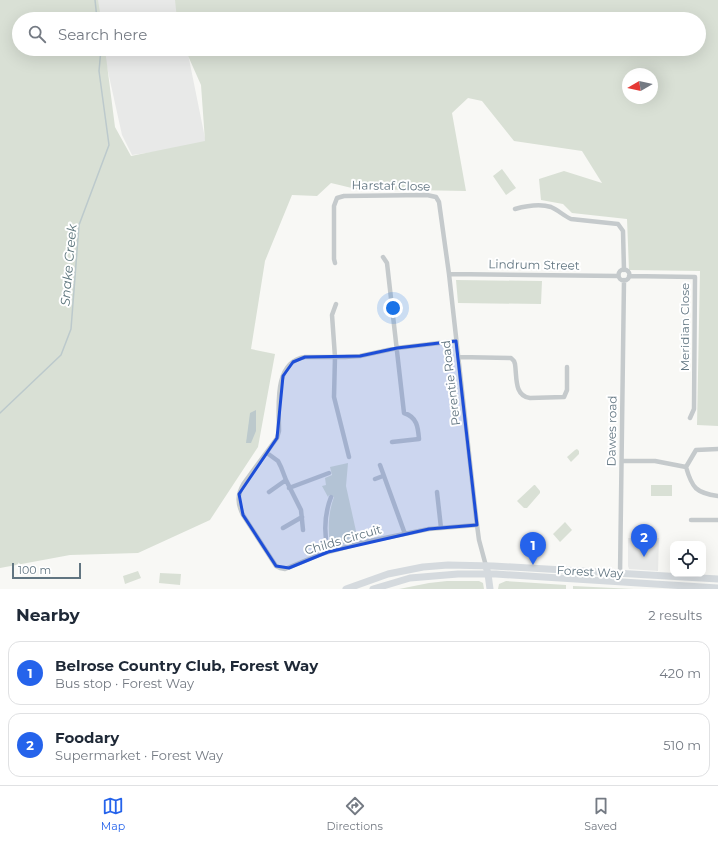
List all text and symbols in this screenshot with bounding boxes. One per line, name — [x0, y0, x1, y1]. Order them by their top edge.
search box — [12, 12, 706, 56]
icon: search — [26, 23, 48, 45]
text: Search here — [58, 25, 147, 44]
north arrow — [622, 68, 658, 104]
street label: Harstaf Close — [351, 177, 431, 194]
water label: Snake Creek — [56, 222, 80, 307]
street label: Lindrum Street — [488, 256, 580, 273]
street label: Meridian Close — [677, 283, 692, 371]
your location — [383, 298, 403, 318]
street label: Perentie Road — [438, 340, 463, 426]
street label: Dawes road — [603, 395, 620, 467]
street label: Childs Circuit — [303, 521, 383, 558]
pin: 2 — [631, 524, 657, 557]
pin: 1 — [520, 532, 546, 565]
map controls — [670, 541, 706, 577]
button: locate — [670, 541, 706, 577]
scale bar — [12, 561, 81, 580]
street label: Forest Way — [556, 562, 624, 581]
text: 100 m — [18, 563, 51, 577]
text: Nearby — [16, 605, 80, 625]
text: 2 results — [648, 607, 702, 623]
text: Belrose Country Club, Forest Way — [55, 656, 318, 675]
text: 1 — [27, 665, 33, 681]
text: 420 m — [659, 665, 701, 681]
text: Bus stop · Forest Way — [55, 675, 194, 691]
text: Foodary — [55, 728, 119, 747]
text: 2 — [26, 737, 34, 753]
text: 510 m — [663, 737, 701, 753]
text: Supermarket · Forest Way — [55, 747, 223, 763]
tab: Map — [101, 795, 125, 833]
tab: Directions — [327, 795, 383, 833]
tab: Saved — [584, 795, 617, 833]

